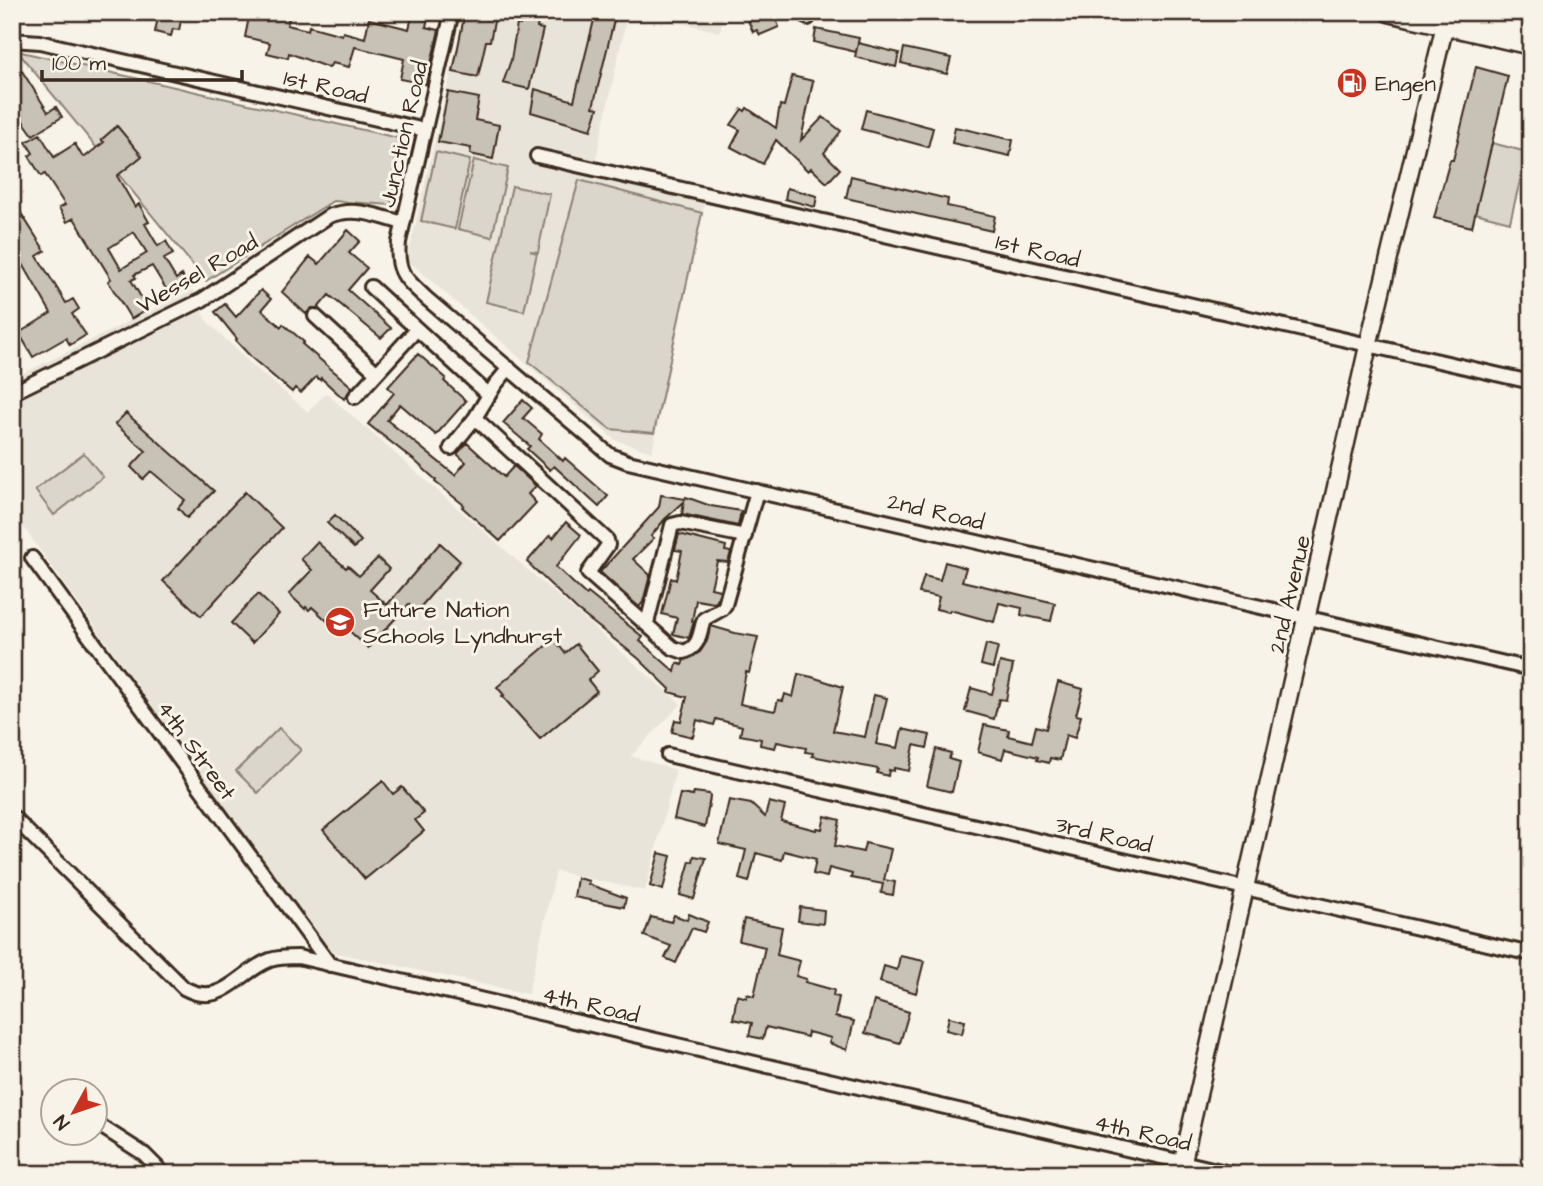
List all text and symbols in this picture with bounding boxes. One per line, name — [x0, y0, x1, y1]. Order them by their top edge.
scale bar — [42, 38, 242, 82]
text: 100 m — [52, 49, 107, 78]
street label: Junction Road — [372, 58, 436, 210]
street label: 1st Road — [280, 62, 371, 112]
fuel station icon: Engen — [1335, 66, 1369, 100]
place label: Engen — [1375, 68, 1436, 101]
street label: Wessel Road — [131, 226, 264, 322]
street label: 1st Road — [992, 226, 1083, 276]
street label: 2nd Road — [884, 485, 988, 539]
street label: 2nd Avenue — [1261, 532, 1319, 656]
place label: Future Nation Schools Lyndhurst — [363, 594, 563, 653]
school or university icon: Future Nation Schools Lyndhurst — [323, 605, 357, 639]
street label: 4th Street — [149, 694, 244, 808]
street label: 3rd Road — [1052, 808, 1155, 862]
street label: 4th Road — [539, 978, 642, 1032]
north arrow — [38, 1078, 108, 1148]
street label: 4th Road — [1091, 1106, 1194, 1160]
text: N — [48, 1109, 76, 1135]

